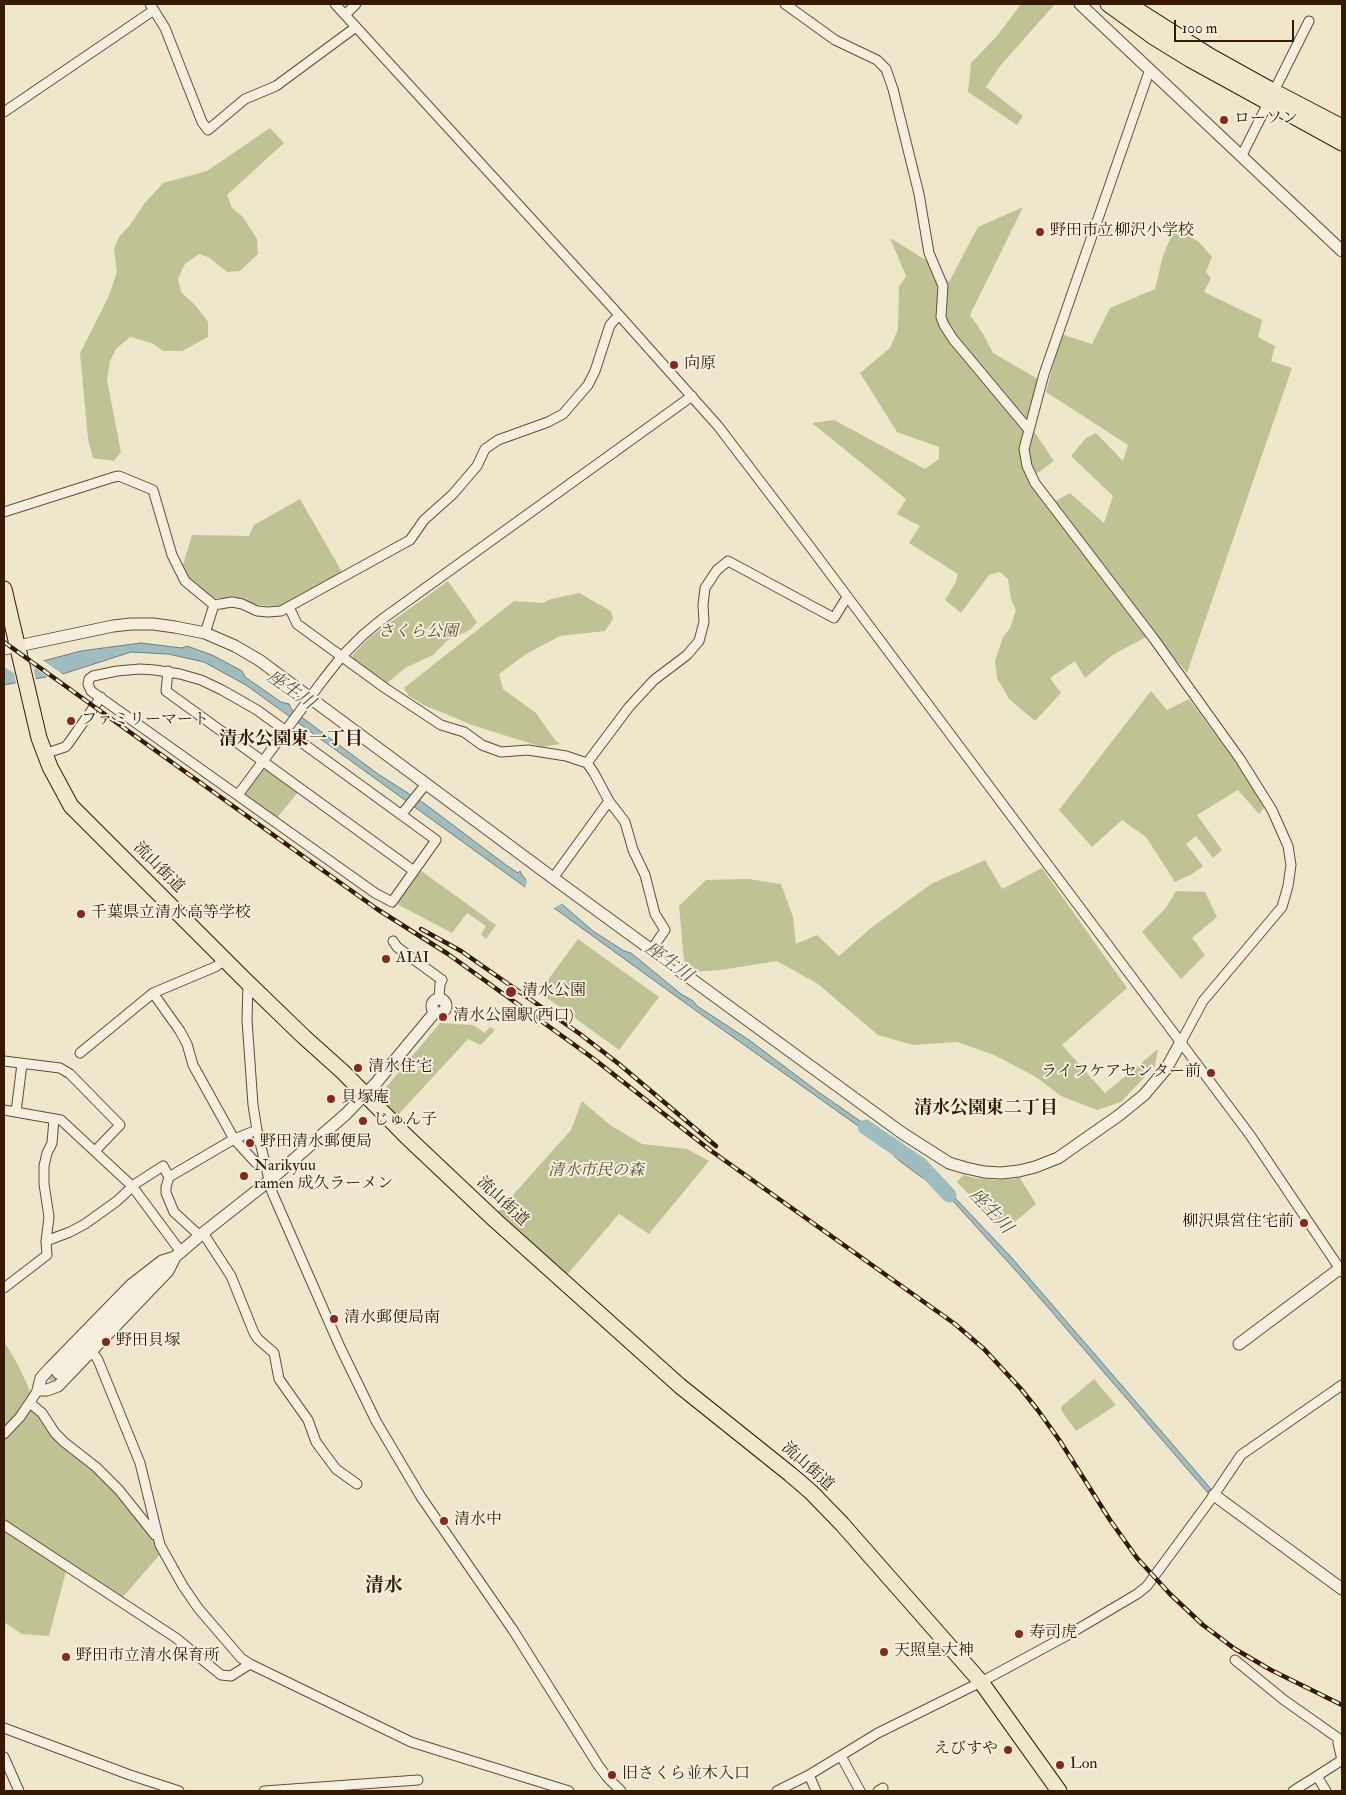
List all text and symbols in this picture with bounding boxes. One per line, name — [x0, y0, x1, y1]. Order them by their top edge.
scale bar — [1176, 10, 1296, 42]
text: 100 m — [1182, 19, 1217, 38]
place label: ローソン — [1234, 110, 1298, 130]
marker: ローソン — [1218, 114, 1230, 126]
place label: 野田市立柳沢小学校 — [1050, 222, 1194, 242]
marker: 野田市立柳沢小学校 — [1034, 226, 1046, 238]
place label: 向原 — [684, 355, 716, 375]
marker: 向原 — [668, 359, 680, 371]
park label: さくら公園 — [378, 623, 458, 643]
water label: 座生川 — [262, 667, 318, 715]
place label: ファミリーマート — [81, 711, 209, 731]
marker: ファミリーマート — [65, 715, 77, 727]
district label: 清水公園東一丁目 — [219, 729, 363, 751]
street label: 流山街道 — [129, 839, 187, 897]
place label: 千葉県立清水高等学校 — [91, 904, 251, 924]
marker: 千葉県立清水高等学校 — [75, 908, 87, 920]
water label: 座生川 — [640, 938, 696, 988]
place label: AIAI — [396, 949, 429, 969]
marker: AIAI — [380, 953, 392, 965]
place label: 清水公園 — [522, 982, 586, 1002]
marker: 清水公園 — [504, 985, 518, 999]
place label: 清水公園駅(西口) — [453, 1007, 574, 1027]
marker: 清水公園駅(西口) — [437, 1011, 449, 1023]
place label: 清水住宅 — [368, 1058, 432, 1078]
marker: 清水住宅 — [352, 1062, 364, 1074]
place label: ライフケアセンター前 — [1041, 1063, 1201, 1083]
marker: ライフケアセンター前 — [1205, 1067, 1217, 1079]
place label: 貝塚庵 — [341, 1089, 389, 1109]
marker: 貝塚庵 — [325, 1093, 337, 1105]
district label: 清水公園東二丁目 — [914, 1098, 1058, 1120]
place label: じゅん子 — [373, 1111, 437, 1131]
marker: じゅん子 — [357, 1115, 369, 1127]
place label: 野田清水郵便局 — [260, 1133, 372, 1153]
marker: 野田清水郵便局 — [244, 1137, 256, 1149]
place label: Narikyuu ramen 成久ラーメン — [254, 1157, 393, 1195]
park label: 清水市民の森 — [548, 1162, 644, 1182]
marker: Narikyuu ramen 成久ラーメン — [238, 1170, 250, 1182]
street label: 流山街道 — [472, 1173, 532, 1231]
water label: 座生川 — [964, 1185, 1016, 1239]
place label: 柳沢県営住宅前 — [1182, 1213, 1294, 1233]
marker: 柳沢県営住宅前 — [1298, 1217, 1310, 1229]
place label: 清水郵便局南 — [344, 1309, 440, 1329]
marker: 清水郵便局南 — [328, 1313, 340, 1325]
place label: 野田貝塚 — [116, 1332, 180, 1352]
marker: 野田貝塚 — [100, 1336, 112, 1348]
street label: 流山街道 — [777, 1438, 837, 1496]
place label: 清水中 — [454, 1511, 502, 1531]
marker: 清水中 — [438, 1515, 450, 1527]
district label: 清水 — [365, 1576, 403, 1598]
place label: 寿司虎 — [1029, 1624, 1077, 1644]
marker: 寿司虎 — [1013, 1628, 1025, 1640]
place label: 天照皇大神 — [894, 1642, 974, 1662]
marker: 天照皇大神 — [878, 1646, 890, 1658]
place label: 野田市立清水保育所 — [76, 1647, 220, 1667]
marker: 野田市立清水保育所 — [60, 1651, 72, 1663]
place label: えびすや — [934, 1740, 998, 1760]
marker: えびすや — [1002, 1744, 1014, 1756]
place label: Lon — [1070, 1755, 1098, 1775]
marker: Lon — [1054, 1759, 1066, 1771]
place label: 旧さくら並木入口 — [622, 1765, 750, 1785]
marker: 旧さくら並木入口 — [606, 1769, 618, 1781]

